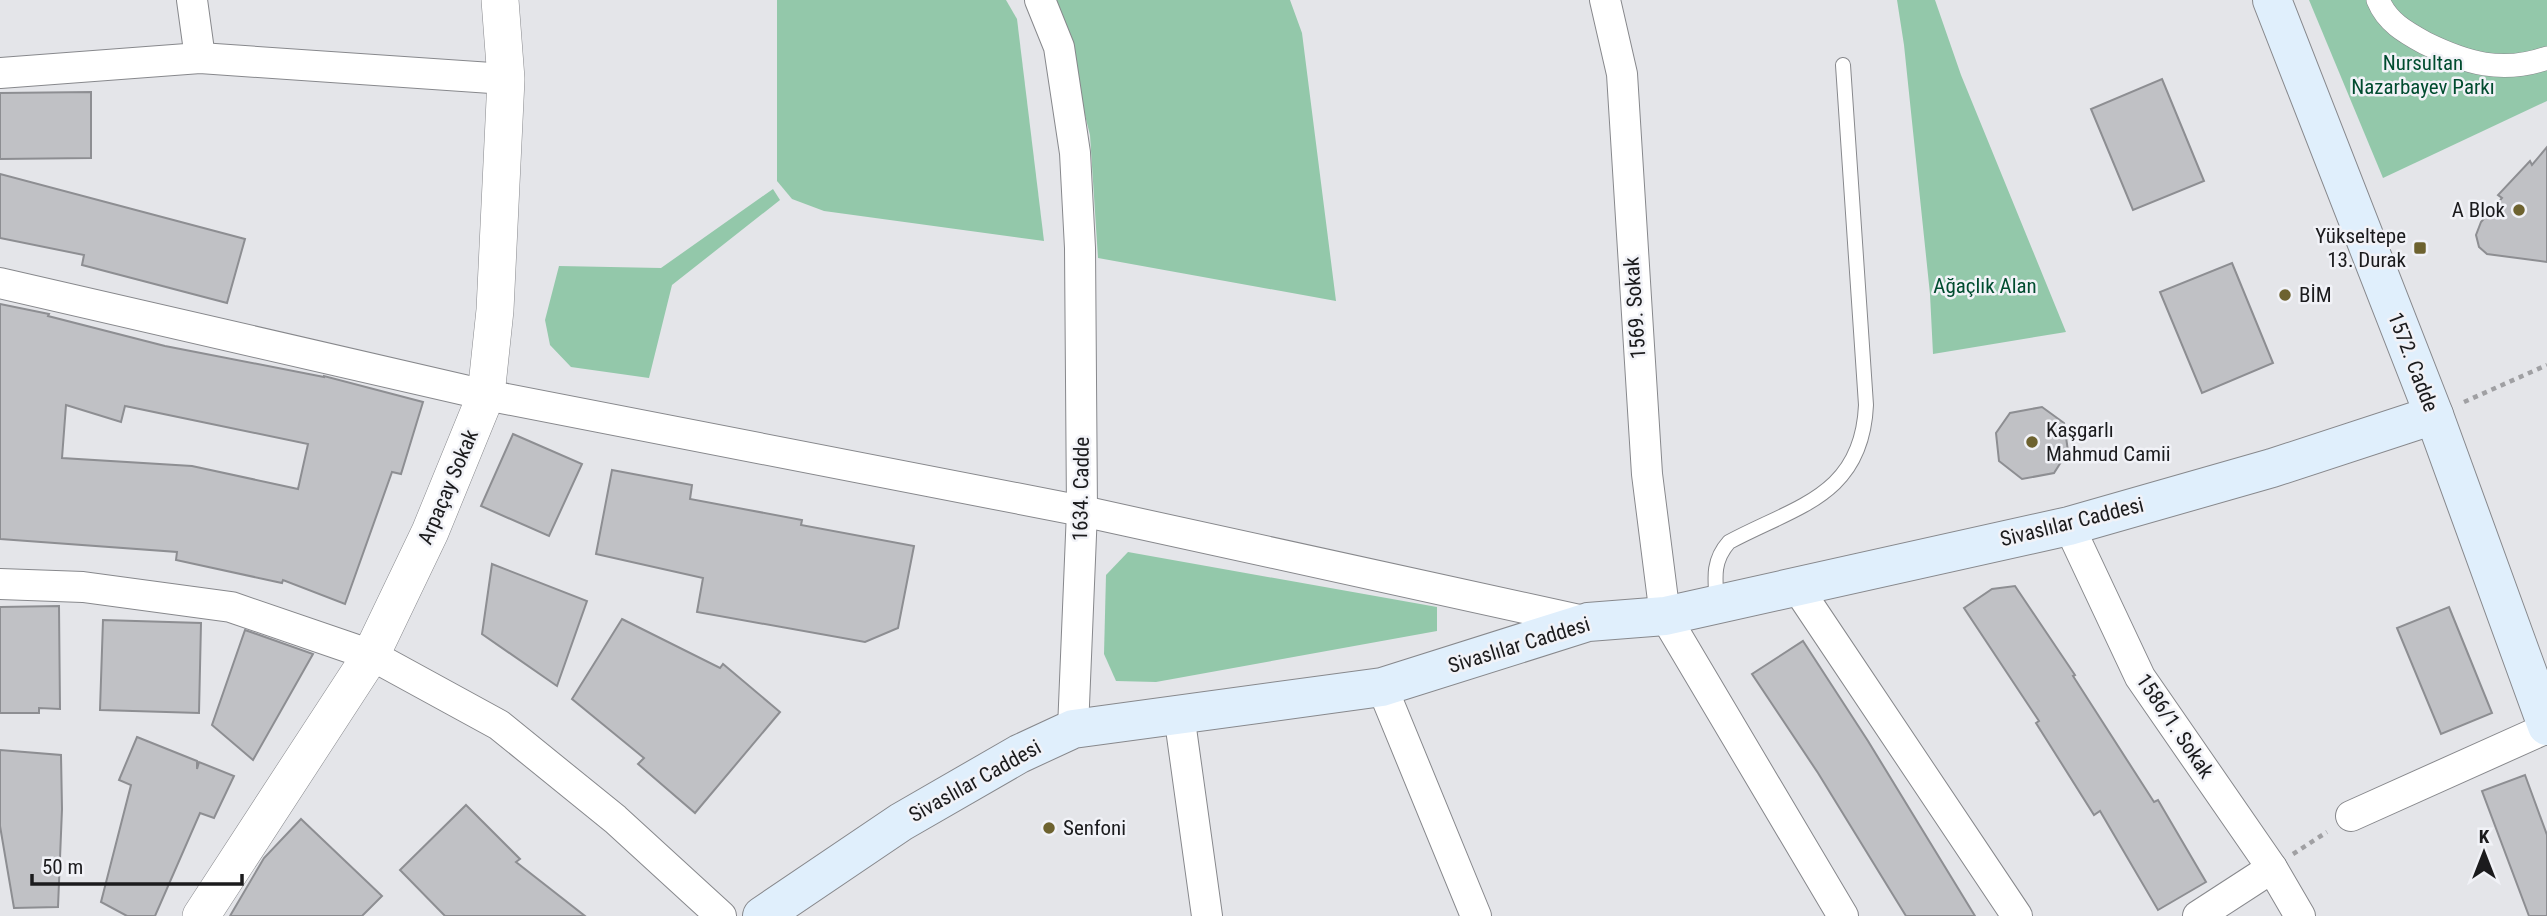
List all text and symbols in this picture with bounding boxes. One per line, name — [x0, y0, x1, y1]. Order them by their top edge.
park label: Nursultan Nazarbayev Parkı — [2351, 51, 2495, 99]
place label: A Blok — [2452, 198, 2506, 222]
marker: A Blok — [2511, 202, 2527, 218]
place label: Yükseltepe 13. Durak — [2315, 224, 2407, 272]
marker: Yükseltepe 13. Durak — [2412, 240, 2428, 256]
street label: 1569. Sokak — [1619, 256, 1651, 360]
park label: Ağaçlık Alan — [1933, 274, 2037, 298]
place label: BİM — [2299, 283, 2332, 307]
marker: BİM — [2277, 287, 2293, 303]
street label: 1572. Cadde — [2383, 309, 2443, 415]
place label: Kaşgarlı Mahmud Camii — [2046, 418, 2171, 466]
street label: Arpaçay Sokak — [413, 425, 483, 548]
marker: Kaşgarlı Mahmud Camii — [2024, 434, 2040, 450]
street label: 1634. Cadde — [1068, 436, 1094, 541]
street label: Sivaslılar Caddesi — [1998, 493, 2146, 551]
street label: Sivaslılar Caddesi — [1445, 612, 1593, 678]
street label: 1586/1. Sokak — [2131, 669, 2219, 783]
street label: Sivaslılar Caddesi — [905, 735, 1045, 827]
place label: Senfoni — [1063, 816, 1126, 840]
north arrow — [2449, 818, 2519, 888]
marker: Senfoni — [1041, 820, 1057, 836]
text: K — [2479, 825, 2490, 848]
scale bar — [32, 842, 242, 886]
text: 50 m — [42, 855, 83, 879]

